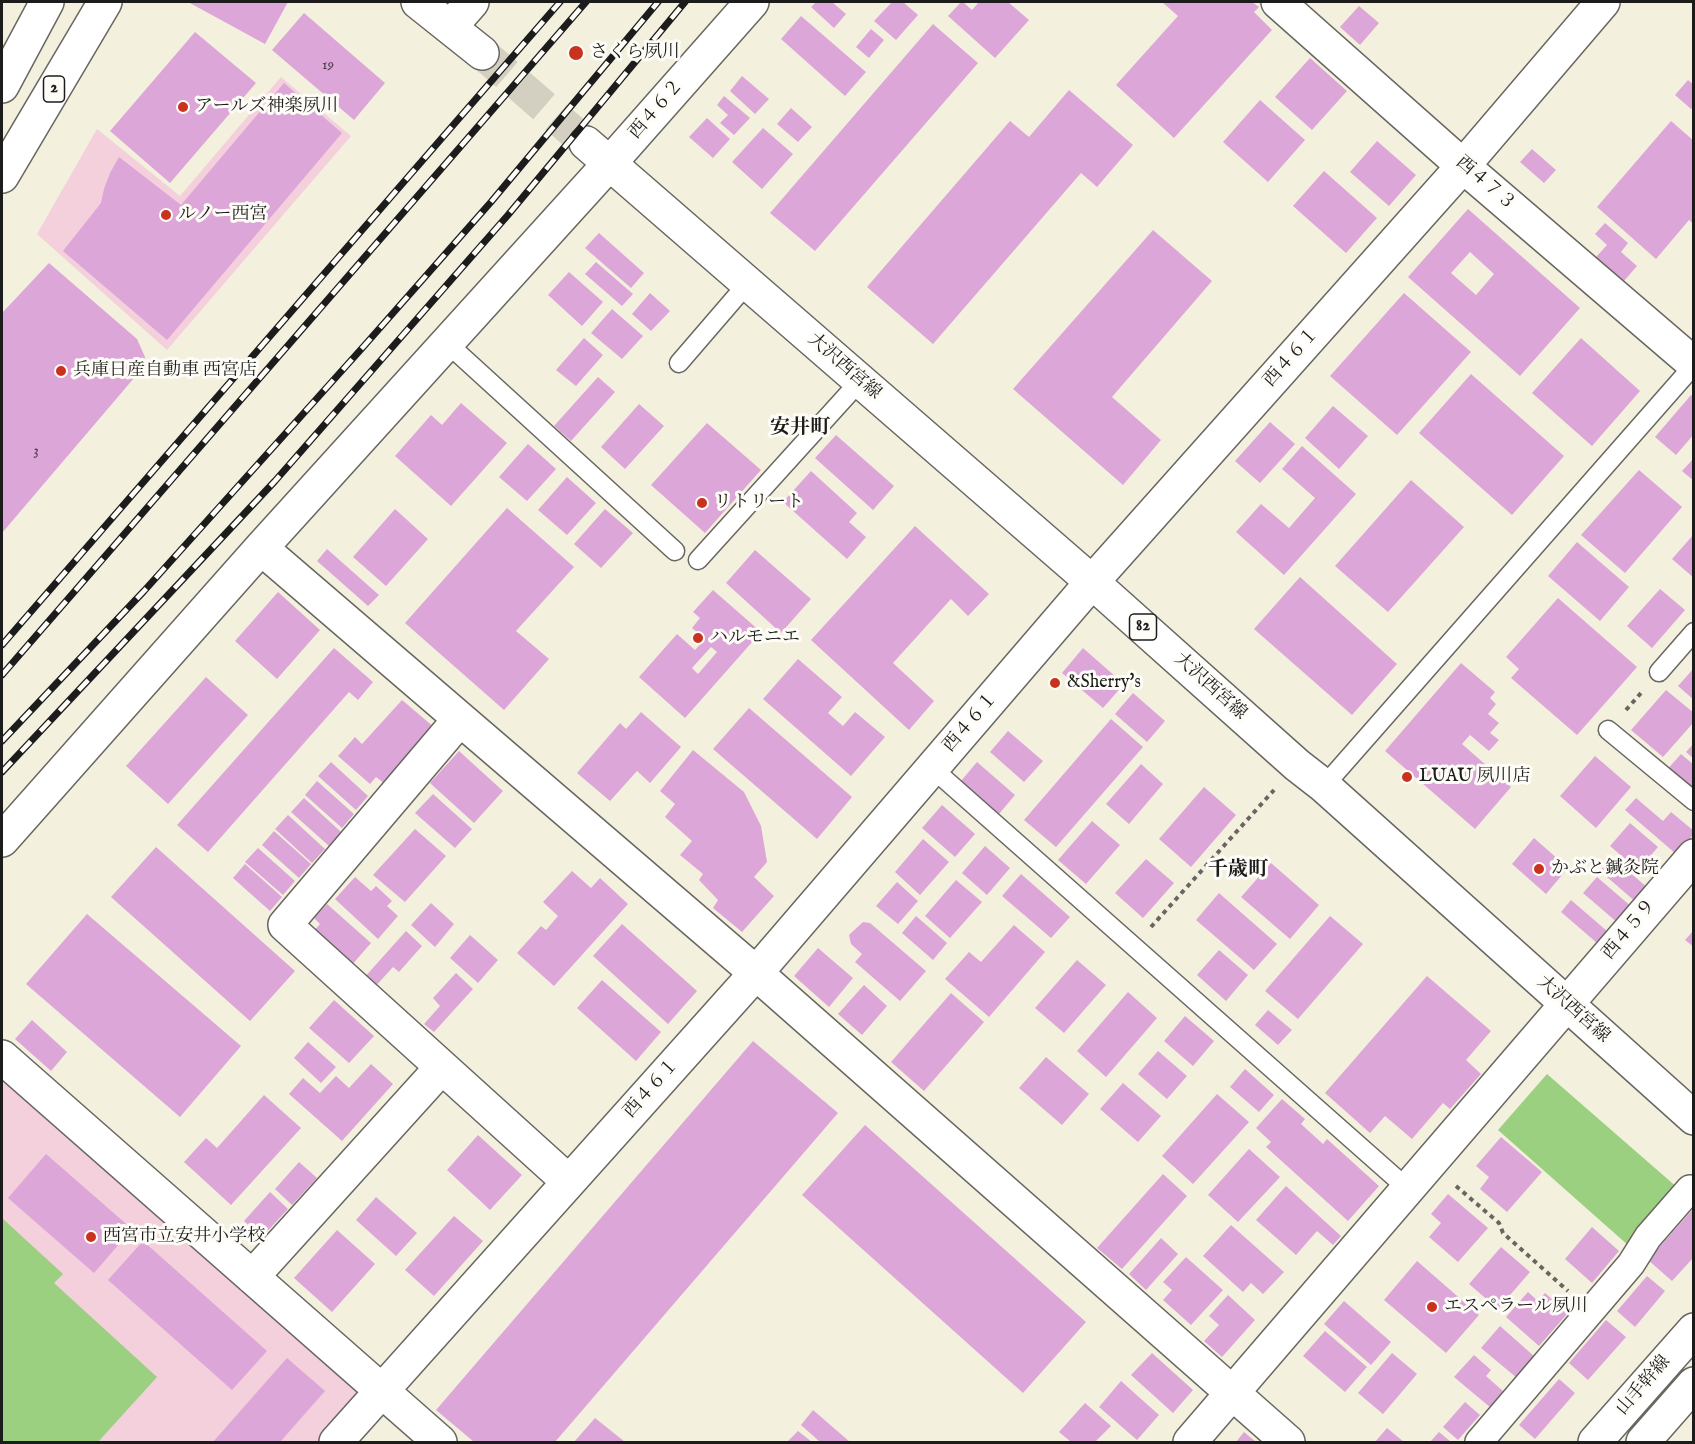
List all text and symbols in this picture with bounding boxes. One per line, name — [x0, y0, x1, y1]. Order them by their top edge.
place label: さくら夙川 — [590, 42, 680, 64]
marker: さくら夙川 — [567, 44, 585, 62]
house number: 19 — [322, 57, 334, 75]
road number: 2 — [44, 76, 64, 102]
street label: 西４６２ — [625, 76, 689, 144]
place label: アールズ神楽夙川 — [195, 96, 338, 118]
marker: アールズ神楽夙川 — [176, 100, 190, 114]
street label: 西４７３ — [1451, 152, 1519, 216]
place label: ルノー西宮 — [178, 204, 267, 226]
marker: ルノー西宮 — [159, 208, 173, 222]
street label: 西４６１ — [1260, 324, 1324, 392]
street label: 大沢西宮線 — [803, 329, 885, 405]
place label: 兵庫日産自動車 西宮店 — [73, 360, 257, 382]
marker: 兵庫日産自動車 西宮店 — [54, 364, 68, 378]
district label: 安井町 — [770, 417, 830, 441]
house number: 3 — [33, 443, 39, 461]
place label: リトリート — [714, 492, 804, 514]
marker: リトリート — [695, 496, 709, 510]
road number: 82 — [1130, 614, 1156, 640]
place label: ハルモニエ — [710, 627, 800, 649]
marker: ハルモニエ — [691, 631, 705, 645]
street label: 大沢西宮線 — [1169, 649, 1251, 725]
place label: &Sherry's — [1067, 672, 1141, 694]
marker: &Sherry's — [1048, 676, 1062, 690]
street label: 西４６１ — [939, 689, 1003, 757]
place label: LUAU 夙川店 — [1419, 766, 1530, 788]
marker: LUAU 夙川店 — [1400, 770, 1414, 784]
place label: かぶと鍼灸院 — [1551, 858, 1659, 880]
district label: 千歳町 — [1208, 859, 1268, 883]
marker: かぶと鍼灸院 — [1532, 862, 1546, 876]
street label: 西４５９ — [1599, 895, 1661, 965]
street label: 大沢西宮線 — [1532, 972, 1614, 1048]
street label: 西４６１ — [620, 1055, 684, 1123]
place label: 西宮市立安井小学校 — [103, 1226, 265, 1248]
marker: 西宮市立安井小学校 — [84, 1230, 98, 1244]
place label: エスペラール夙川 — [1444, 1296, 1588, 1318]
marker: エスペラール夙川 — [1425, 1300, 1439, 1314]
street label: 山手幹線 — [1612, 1352, 1676, 1420]

